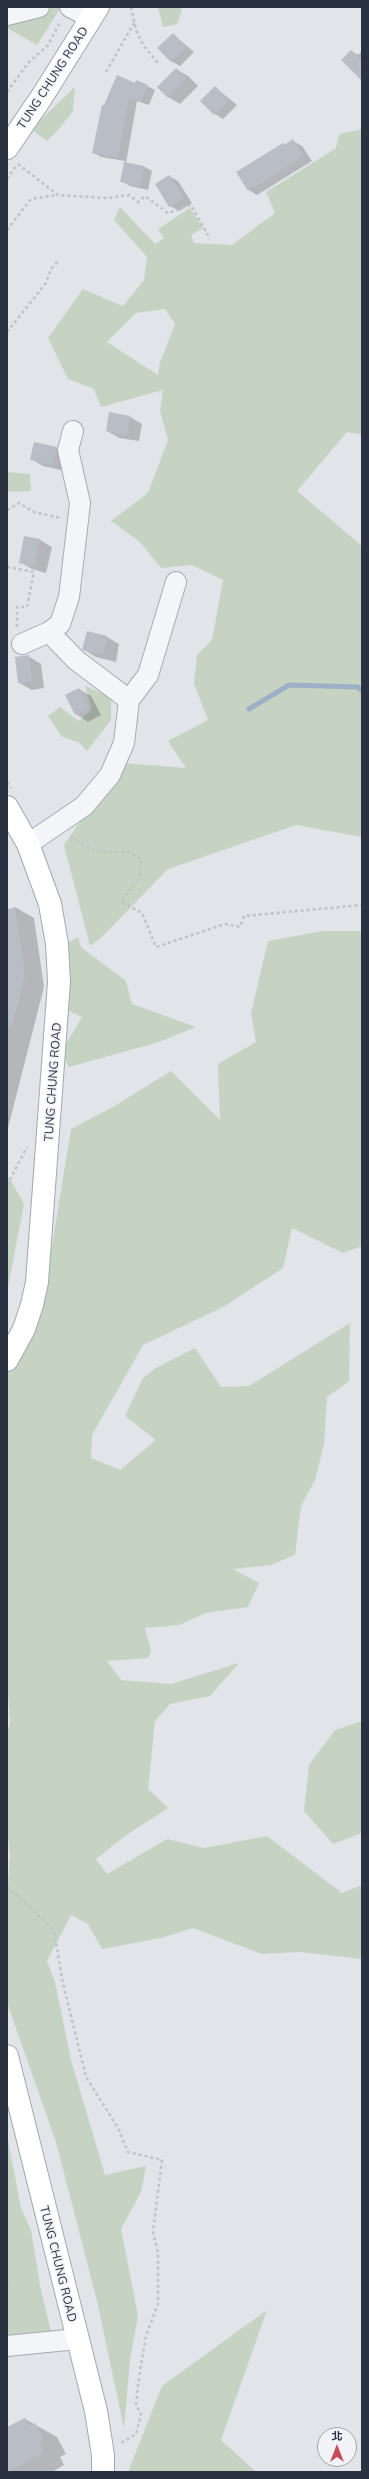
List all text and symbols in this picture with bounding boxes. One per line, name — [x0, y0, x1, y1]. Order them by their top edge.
street label: TUNG CHUNG ROAD — [15, 24, 91, 132]
street label: TUNG CHUNG ROAD — [42, 1022, 64, 1142]
street label: TUNG CHUNG ROAD — [37, 2205, 79, 2323]
north arrow — [317, 2427, 357, 2467]
text: 北 — [332, 2429, 343, 2443]

